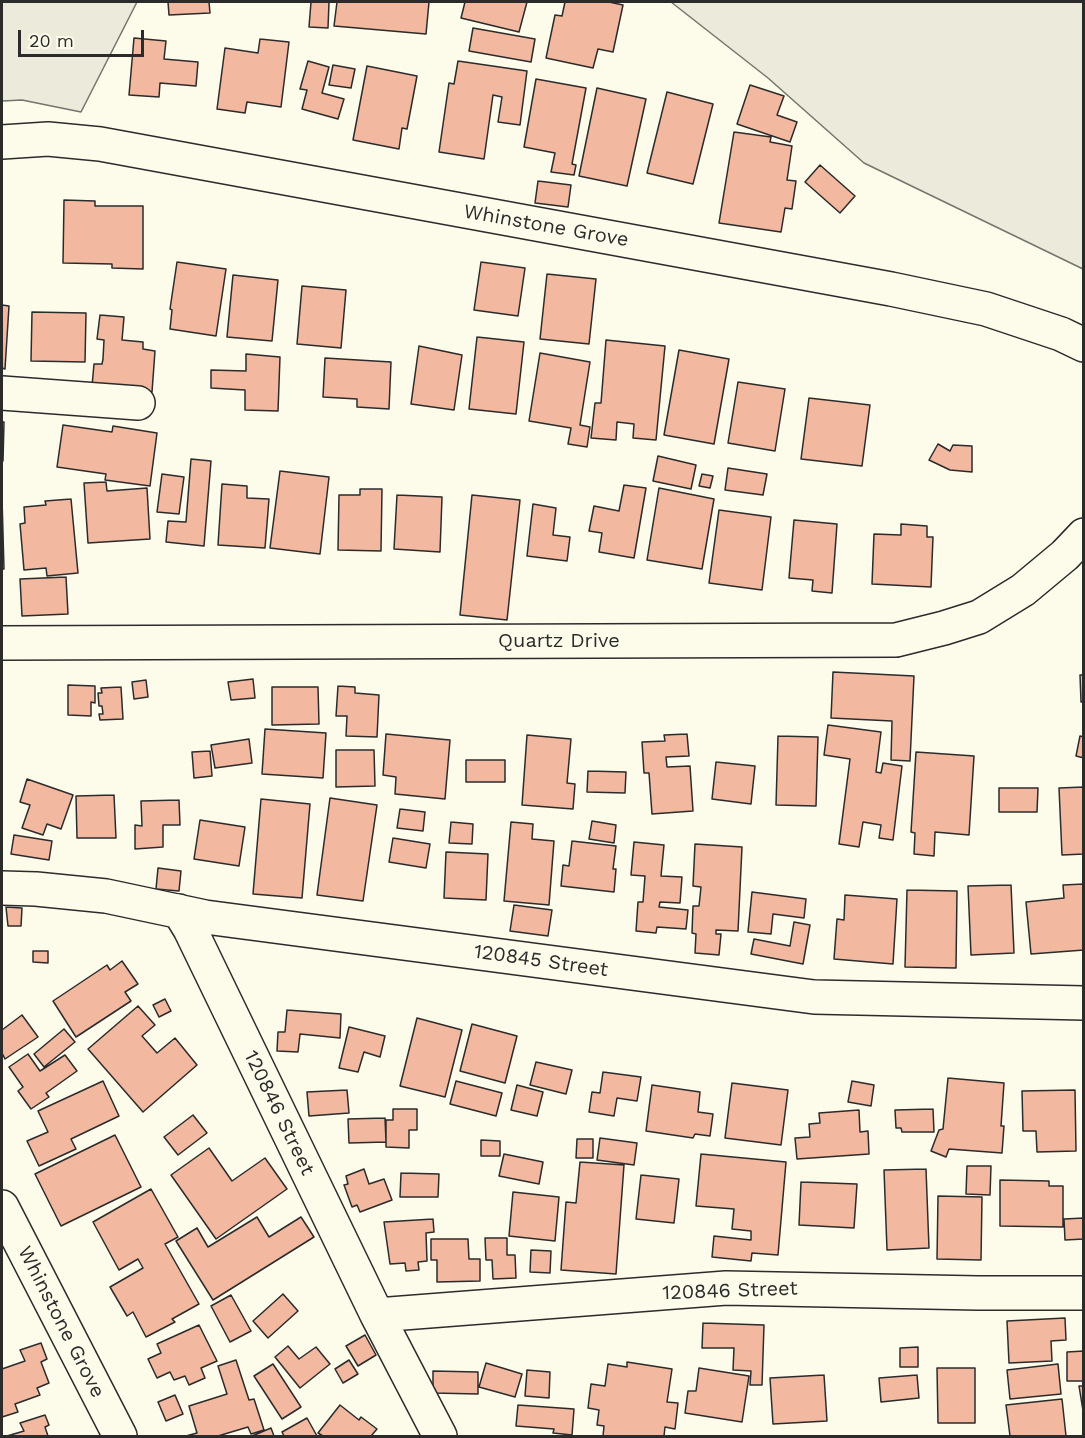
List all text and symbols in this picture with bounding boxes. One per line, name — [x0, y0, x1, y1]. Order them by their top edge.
scale bar — [21, 18, 147, 56]
text: 20 m — [29, 30, 74, 51]
street label: Whinstone Grove — [462, 200, 630, 252]
street label: Quartz Drive — [498, 629, 620, 653]
street label: 120845 Street — [472, 940, 610, 982]
street label: 120846 Street — [238, 1047, 320, 1179]
street label: Whinstone Grove — [12, 1242, 110, 1402]
street label: 120846 Street — [662, 1277, 798, 1305]

